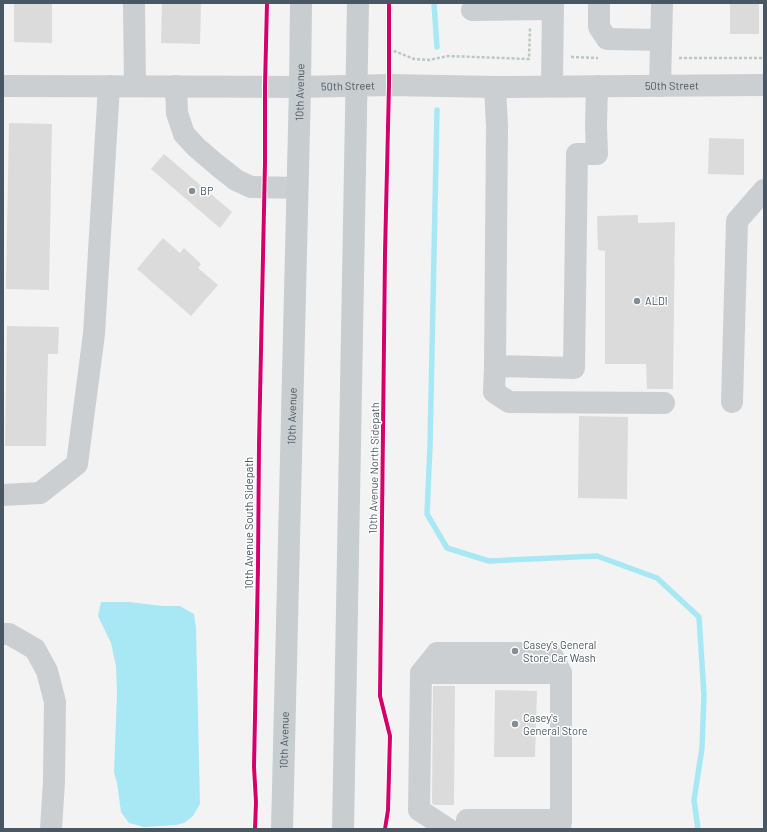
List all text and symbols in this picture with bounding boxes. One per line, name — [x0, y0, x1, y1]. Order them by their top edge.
street label: 10th Avenue — [292, 63, 306, 121]
street label: 50th Street — [321, 78, 375, 93]
street label: 50th Street — [645, 78, 699, 92]
place label: BP — [200, 184, 214, 197]
marker: BP — [187, 186, 197, 196]
place label: ALDI — [645, 294, 668, 307]
marker: ALDI — [632, 296, 642, 306]
street label: 10th Avenue — [284, 387, 299, 445]
street label: 10th Avenue North Sidepath — [366, 402, 381, 534]
street label: 10th Avenue South Sidepath — [242, 457, 255, 589]
place label: Casey's General Store Car Wash — [523, 638, 596, 664]
marker: Casey's General Store Car Wash — [510, 646, 520, 656]
street label: 10th Avenue — [276, 711, 291, 769]
place label: Casey's General Store — [523, 711, 588, 737]
marker: Casey's General Store — [510, 719, 520, 729]

